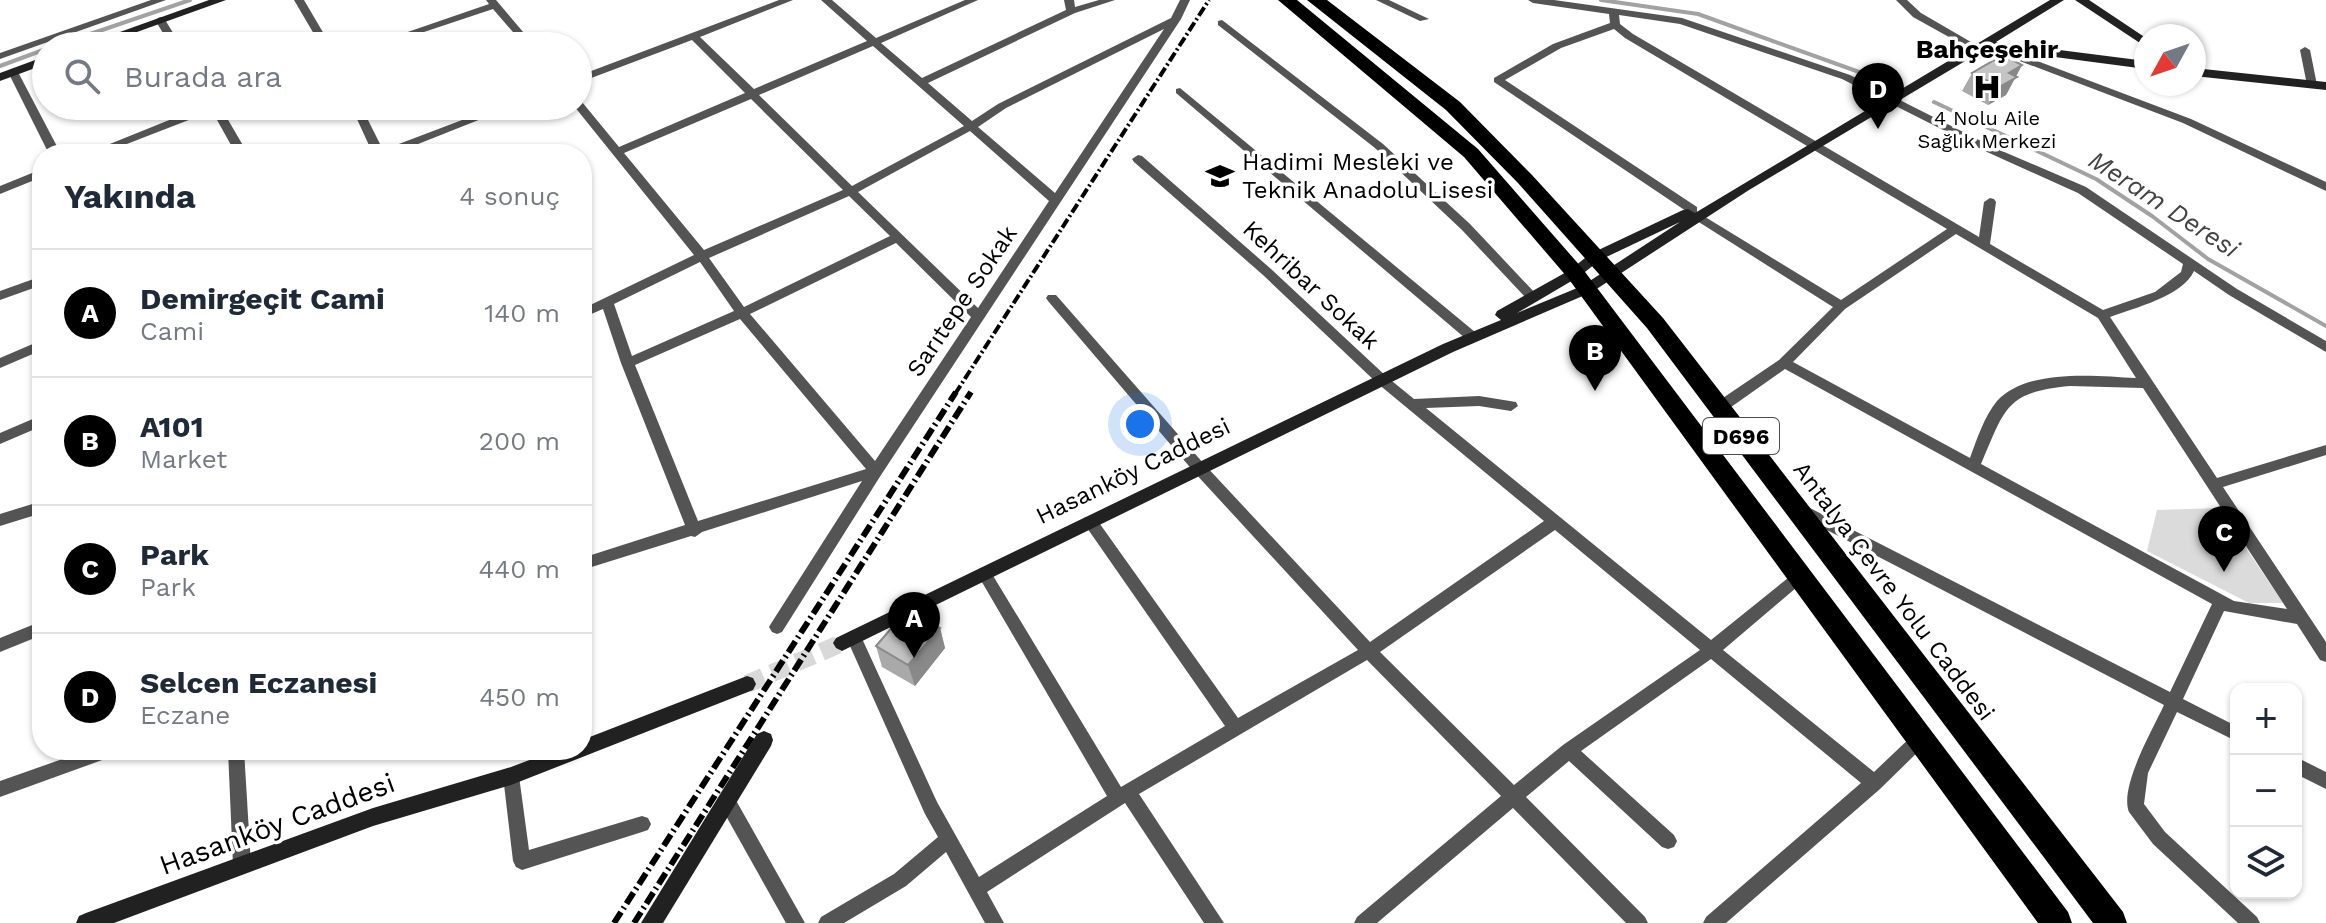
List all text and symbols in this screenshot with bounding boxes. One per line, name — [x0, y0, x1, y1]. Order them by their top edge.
north arrow — [2134, 24, 2206, 96]
search box — [32, 32, 592, 120]
district label: Bahçeşehir — [1916, 34, 2059, 64]
icon: search — [60, 54, 104, 98]
text: Burada ara — [124, 59, 282, 94]
pin: D — [1852, 63, 1904, 129]
hospital icon: 4 Nolu Aile Sağlık Merkezi — [1972, 72, 2002, 102]
place label: 4 Nolu Aile Sağlık Merkezi — [1918, 106, 2056, 153]
water label: Meram Deresi — [2083, 144, 2246, 264]
place label: Hadimi Mesleki ve Teknik Anadolu Lisesi — [1242, 148, 1493, 204]
school or university icon: Hadimi Mesleki ve Teknik Anadolu Lisesi — [1205, 161, 1235, 191]
text: Yakında — [64, 176, 196, 216]
text: 4 sonuç — [459, 181, 560, 211]
street label: Kehribar Sokak — [1237, 215, 1385, 356]
street label: Sarıtepe Sokak — [901, 220, 1023, 382]
text: Demirgeçit Cami — [140, 281, 385, 316]
text: A — [81, 298, 99, 328]
text: 140 m — [484, 298, 560, 328]
text: Cami — [140, 316, 204, 346]
pin: B — [1569, 325, 1621, 391]
your location — [1120, 404, 1160, 444]
text: A101 — [140, 409, 204, 444]
street label: Hasanköy Caddesi — [1031, 412, 1235, 530]
road number: D696 — [1703, 418, 1779, 454]
text: B — [81, 426, 99, 456]
text: 200 m — [479, 426, 560, 456]
text: Market — [140, 444, 227, 474]
street label: Antalya Çevre Yolu Caddesi — [1787, 456, 2001, 726]
pin: C — [2198, 506, 2250, 572]
text: Park — [140, 537, 209, 572]
text: C — [81, 554, 99, 584]
text: 440 m — [478, 554, 560, 584]
text: Park — [140, 572, 196, 602]
pin: A — [888, 592, 940, 658]
text: Selcen Eczanesi — [140, 665, 377, 700]
text: D — [81, 682, 99, 712]
text: 450 m — [479, 682, 560, 712]
map controls — [2230, 683, 2302, 899]
button: + — [2230, 683, 2302, 755]
text: Eczane — [140, 700, 230, 730]
button: − — [2230, 755, 2302, 827]
street label: Hasanköy Caddesi — [155, 766, 399, 882]
button: layers — [2230, 827, 2302, 899]

